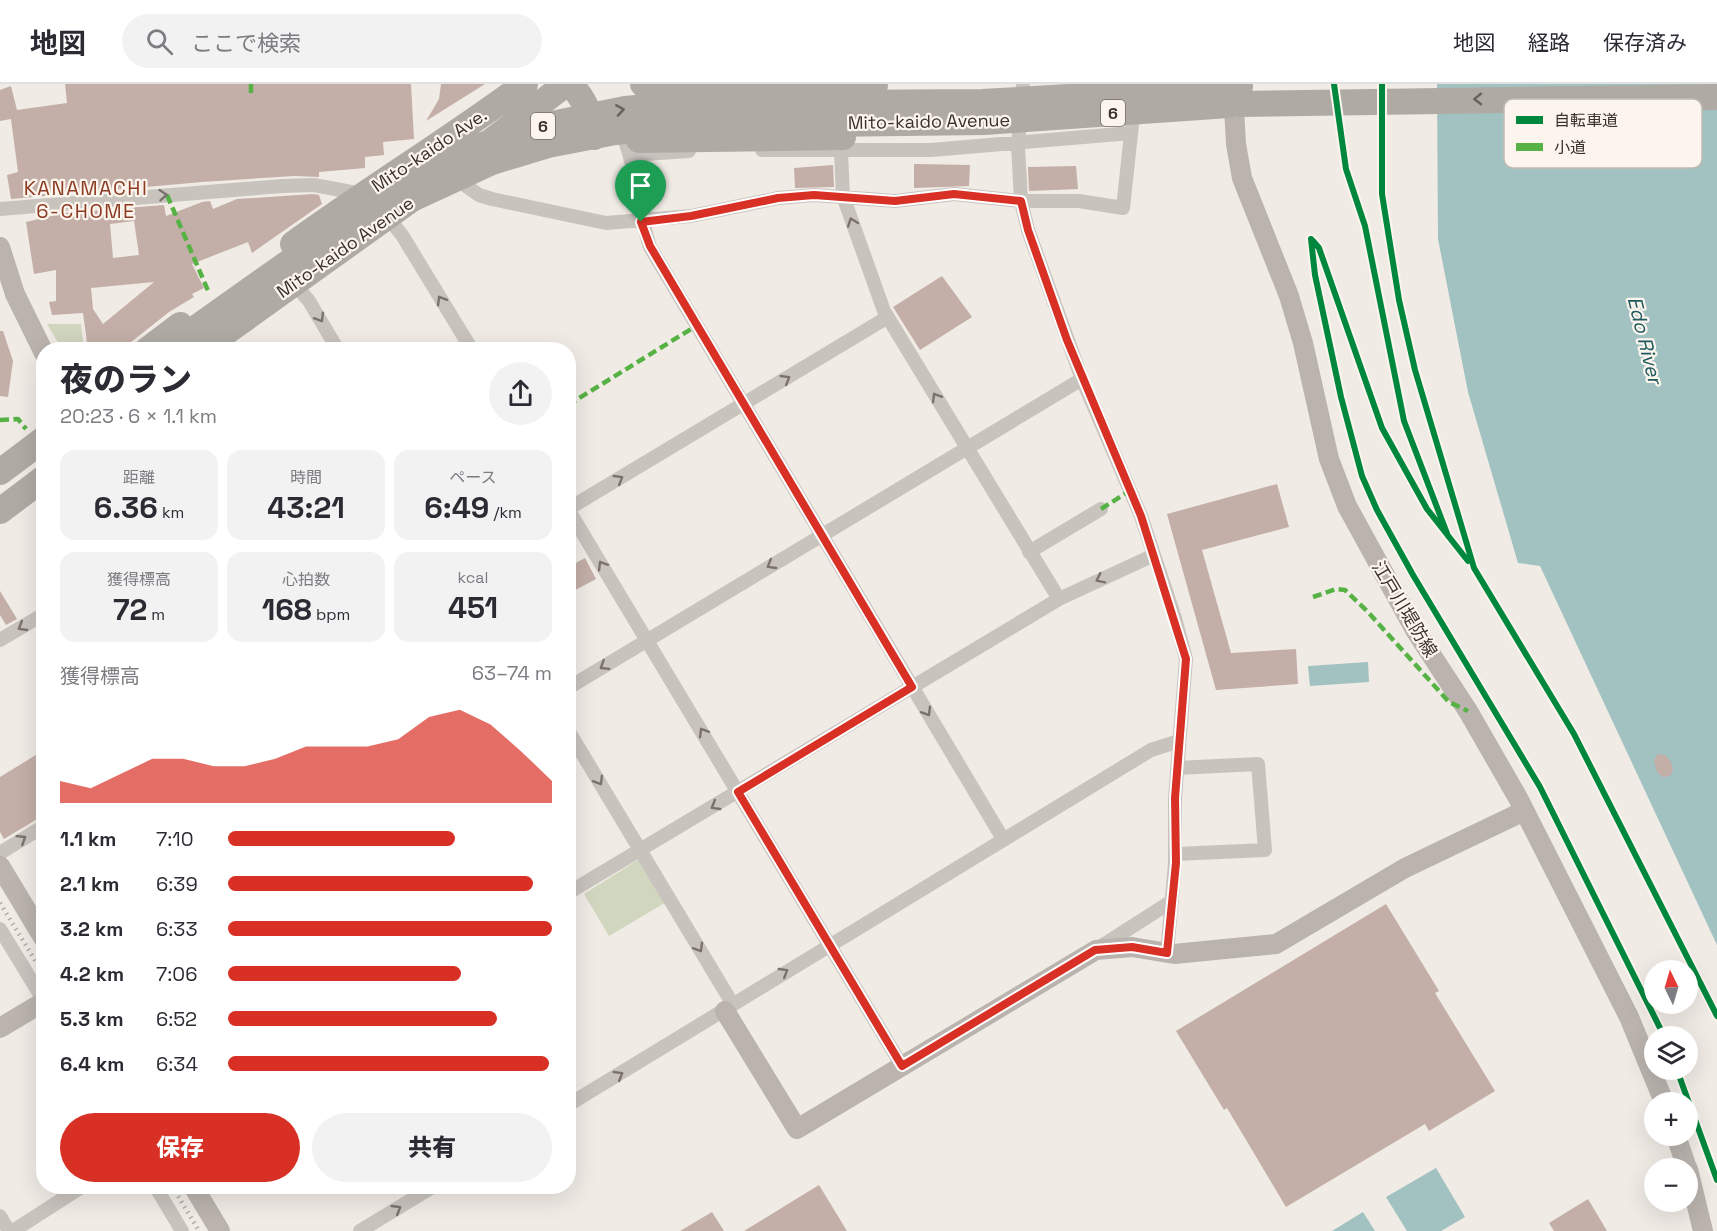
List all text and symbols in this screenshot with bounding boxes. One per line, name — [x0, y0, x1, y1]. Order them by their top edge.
search box — [122, 14, 542, 68]
text: 地図 — [30, 25, 86, 61]
icon: search — [143, 25, 176, 58]
text: ここで検索 — [191, 29, 301, 57]
text: 地図 — [1453, 29, 1495, 56]
text: 経路 — [1528, 29, 1570, 56]
text: 保存済み — [1603, 29, 1687, 56]
one-way arrow — [1474, 93, 1483, 105]
legend — [1504, 99, 1702, 168]
road number: 6 — [1101, 100, 1125, 126]
street label: Mito-kaido Ave. — [367, 103, 491, 197]
one-way arrow — [615, 105, 624, 117]
street label: Mito-kaido Avenue — [848, 108, 1010, 134]
text: 自転車道 — [1554, 110, 1618, 131]
road number: 6 — [531, 113, 555, 139]
text: 小道 — [1554, 137, 1586, 158]
pin — [615, 160, 666, 222]
icon: arrive — [624, 169, 657, 202]
district label: KANAMACHI 6-CHOME — [24, 175, 148, 224]
one-way arrow — [158, 189, 167, 202]
street label: Mito-kaido Avenue — [272, 191, 418, 303]
one-way arrow — [847, 217, 860, 228]
water label: Edo River — [1622, 294, 1669, 389]
one-way arrow — [437, 296, 448, 306]
one-way arrow — [312, 312, 324, 322]
text: 夜のラン — [60, 359, 192, 401]
button: share — [489, 362, 552, 425]
one-way arrow — [780, 374, 790, 386]
one-way arrow — [932, 393, 943, 403]
text: 20:23 · 6 × 1.1 km — [60, 403, 217, 429]
text: 距離 — [123, 467, 155, 488]
text: 時間 — [290, 467, 322, 488]
text: ペース — [449, 467, 497, 488]
one-way arrow — [613, 475, 623, 487]
text: 6.36 — [94, 488, 158, 527]
text: 43:21 — [267, 488, 345, 527]
text: 6:49 — [424, 488, 489, 527]
text: km — [158, 502, 184, 523]
text: /km — [489, 502, 522, 523]
street label: 江戸川堤防線 — [1367, 557, 1443, 661]
one-way arrow — [767, 558, 777, 569]
one-way arrow — [598, 561, 610, 571]
text: kcal — [458, 567, 488, 588]
text: 獲得標高 — [107, 569, 171, 590]
text: 心拍数 — [282, 569, 330, 590]
one-way arrow — [1096, 572, 1106, 583]
text: 451 — [448, 588, 498, 627]
text: 72 — [113, 590, 147, 629]
text: 168 — [262, 590, 312, 629]
text: m — [147, 604, 165, 625]
text: bpm — [312, 604, 350, 625]
one-way arrow — [18, 620, 28, 631]
one-way arrow — [600, 658, 610, 670]
text: 63–74 m — [472, 660, 552, 686]
text: 獲得標高 — [60, 663, 140, 689]
one-way arrow — [919, 706, 931, 716]
one-way arrow — [698, 728, 710, 738]
one-way arrow — [591, 775, 603, 785]
one-way arrow — [711, 799, 721, 810]
text: 1.1 km — [60, 826, 116, 852]
text: 7:10 — [156, 826, 194, 852]
one-way arrow — [16, 835, 26, 847]
text: 2.1 km — [60, 871, 119, 897]
text: 6:39 — [156, 871, 198, 897]
text: 3.2 km — [60, 916, 123, 942]
text: 6:33 — [156, 916, 197, 942]
one-way arrow — [691, 942, 703, 952]
north arrow — [1644, 960, 1698, 1014]
map controls — [1644, 960, 1698, 1212]
text: 4.2 km — [60, 961, 124, 987]
text: 7:06 — [156, 961, 197, 987]
one-way arrow — [778, 967, 788, 979]
text: 5.3 km — [60, 1006, 124, 1032]
text: 6:52 — [156, 1006, 197, 1032]
button: layers — [1644, 1026, 1698, 1080]
text: 6.4 km — [60, 1051, 124, 1077]
text: 6:34 — [156, 1051, 198, 1077]
one-way arrow — [613, 1070, 623, 1082]
button: + — [1644, 1092, 1698, 1146]
button: 保存 — [60, 1113, 300, 1182]
button: 共有 — [312, 1113, 552, 1182]
button: − — [1644, 1158, 1698, 1212]
one-way arrow — [391, 1204, 401, 1216]

